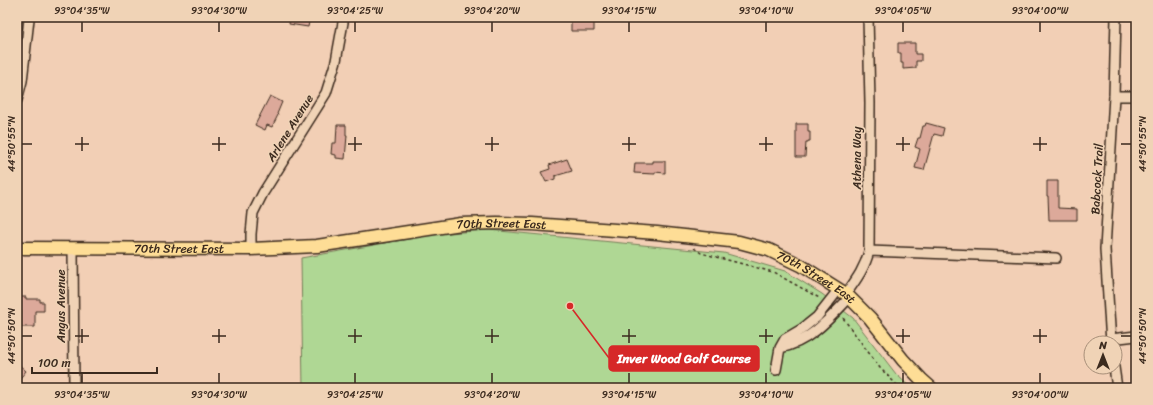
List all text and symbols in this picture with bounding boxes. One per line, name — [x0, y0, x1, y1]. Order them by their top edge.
text: 93°04'35"W — [54, 2, 110, 20]
text: 93°04'30"W — [191, 2, 247, 20]
text: 93°04'25"W — [327, 2, 383, 20]
text: 93°04'20"W — [464, 2, 520, 20]
text: 93°04'15"W — [602, 2, 657, 20]
text: 93°04'10"W — [739, 2, 794, 20]
text: 93°04'05"W — [875, 2, 932, 20]
text: 93°04'00"W — [1012, 2, 1069, 20]
street label: Arlene Avenue — [260, 90, 320, 167]
text: 44°50'55"N — [3, 116, 21, 172]
text: 44°50'55"N — [1134, 116, 1152, 172]
street label: Athena Way — [846, 126, 868, 190]
street label: Babcock Trail — [1084, 142, 1110, 215]
street label: 70th Street East — [455, 212, 547, 236]
street label: 70th Street East — [134, 238, 224, 260]
street label: 70th Street East — [773, 244, 861, 309]
street label: Angus Avenue — [50, 269, 72, 344]
text: 44°50'50"N — [3, 308, 21, 364]
text: 44°50'50"N — [1134, 308, 1152, 364]
north arrow — [1083, 335, 1123, 375]
text: N — [1098, 336, 1107, 355]
callout: Inver Wood Golf Course — [609, 346, 759, 371]
text: Inver Wood Golf Course — [616, 347, 751, 370]
scale bar — [32, 349, 157, 375]
text: 100 m — [38, 352, 71, 374]
text: 93°04'35"W — [54, 386, 110, 404]
text: 93°04'30"W — [191, 386, 247, 404]
text: 93°04'25"W — [327, 386, 383, 404]
text: 93°04'20"W — [464, 386, 520, 404]
text: 93°04'15"W — [602, 386, 657, 404]
text: 93°04'10"W — [739, 386, 794, 404]
text: 93°04'05"W — [875, 386, 932, 404]
text: 93°04'00"W — [1012, 386, 1069, 404]

